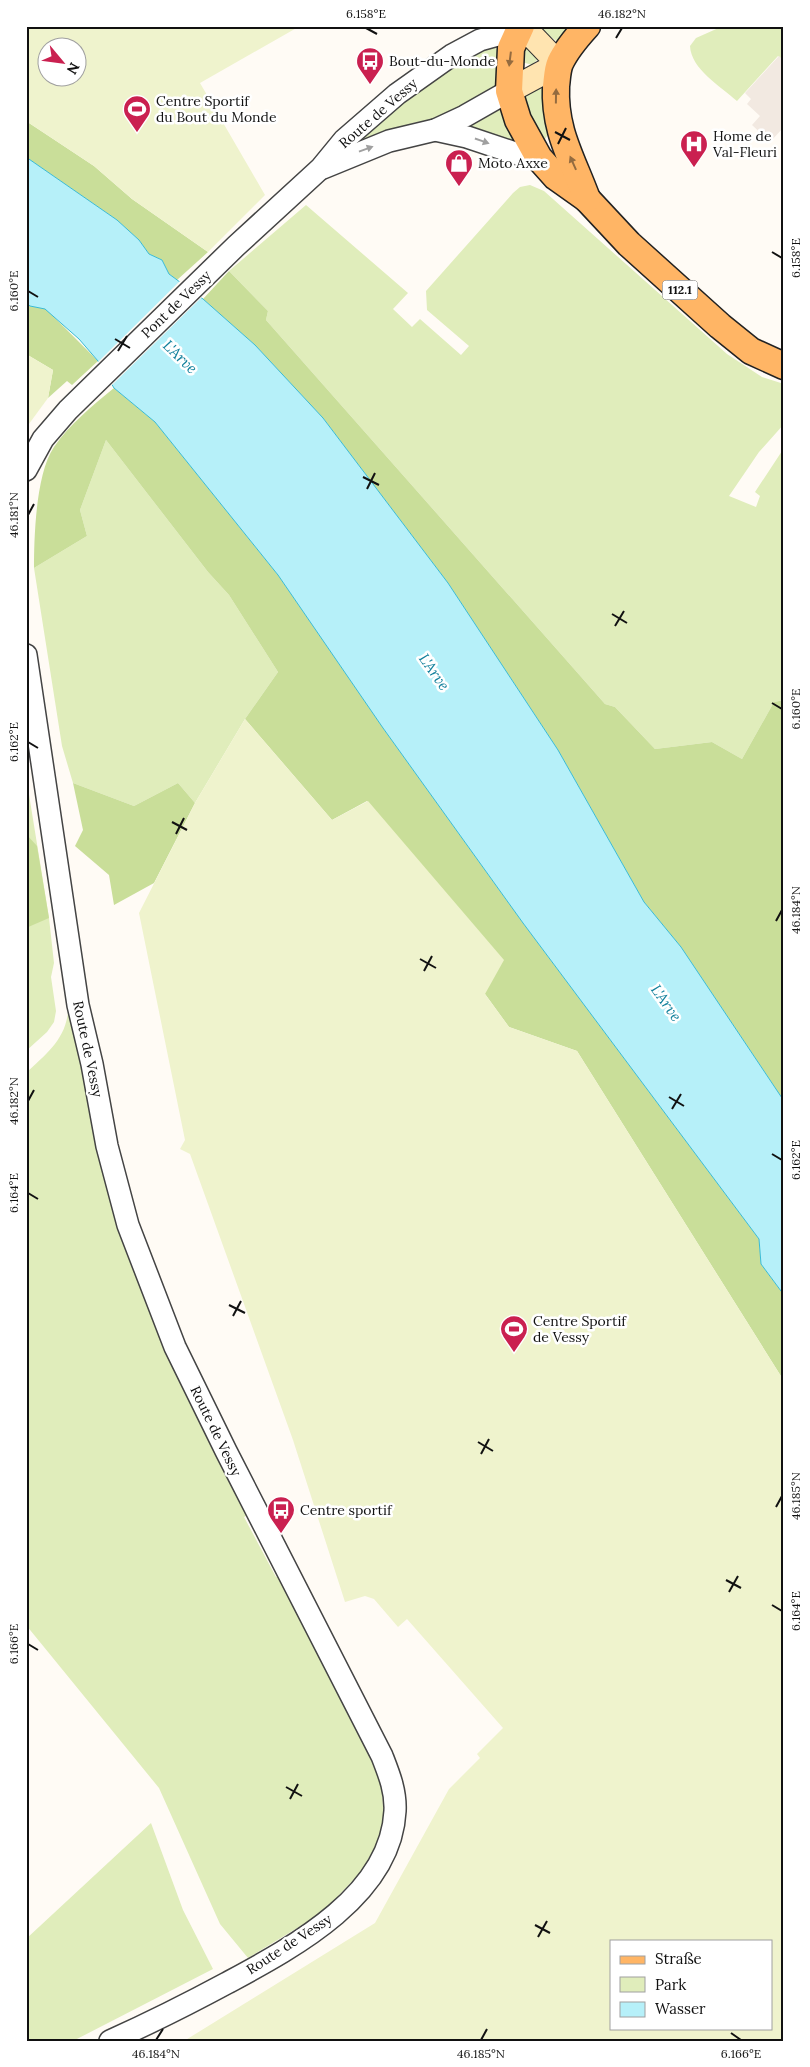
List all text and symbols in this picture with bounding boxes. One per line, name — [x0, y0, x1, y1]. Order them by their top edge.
text: 6.158°E — [346, 6, 386, 21]
text: 46.182°N — [598, 6, 646, 21]
north arrow — [38, 38, 88, 88]
bus stop icon: Bout-du-Monde — [355, 46, 385, 85]
one-way arrow — [505, 51, 513, 67]
place label: Bout-du-Monde — [389, 52, 496, 70]
text: N — [63, 59, 84, 78]
street label: Route de Vessy — [335, 74, 421, 152]
one-way arrow — [552, 88, 560, 104]
place label: Centre Sportif du Bout du Monde — [156, 92, 277, 126]
sports icon: Centre Sportif du Bout du Monde — [122, 94, 152, 133]
place label: Home de Val-Fleuri — [712, 127, 777, 161]
hospital icon: Home de Val-Fleuri — [679, 129, 709, 168]
one-way arrow — [475, 137, 490, 145]
one-way arrow — [359, 145, 374, 153]
shop icon: Moto Axxe — [444, 148, 474, 187]
place label: Moto Axxe — [478, 154, 548, 172]
one-way arrow — [569, 156, 577, 170]
text: 6.158°E — [788, 238, 803, 278]
street label: Pont de Vessy — [137, 266, 215, 342]
text: 6.160°E — [6, 271, 21, 311]
road number: 112.1 — [662, 280, 698, 300]
water label: L'Arve — [159, 336, 202, 378]
text: 46.181°N — [6, 492, 21, 538]
water label: L'Arve — [415, 650, 454, 694]
text: 6.160°E — [788, 689, 803, 729]
text: 6.162°E — [6, 722, 21, 762]
text: 46.184°N — [788, 886, 803, 934]
water label: L'Arve — [647, 981, 686, 1025]
street label: Route de Vessy — [69, 999, 107, 1099]
text: 46.182°N — [6, 1077, 21, 1125]
text: 6.162°E — [788, 1140, 803, 1180]
text: 6.164°E — [6, 1173, 21, 1213]
place label: Centre Sportif de Vessy — [533, 1312, 627, 1346]
sports icon: Centre Sportif de Vessy — [499, 1314, 529, 1353]
street label: Route de Vessy — [186, 1383, 246, 1480]
text: 46.185°N — [788, 1472, 803, 1520]
bus stop icon: Centre sportif — [266, 1495, 296, 1534]
place label: Centre sportif — [300, 1501, 393, 1519]
text: 6.164°E — [788, 1591, 803, 1631]
text: 6.166°E — [6, 1624, 21, 1664]
street label: Route de Vessy — [243, 1909, 336, 1978]
legend — [610, 1940, 772, 2030]
text: Straße — [655, 1949, 702, 1968]
text: Park — [655, 1975, 686, 1994]
text: Wasser — [655, 1999, 706, 2018]
text: 46.184°N — [132, 2046, 180, 2061]
text: 46.185°N — [457, 2046, 505, 2061]
text: 6.166°E — [721, 2046, 761, 2061]

